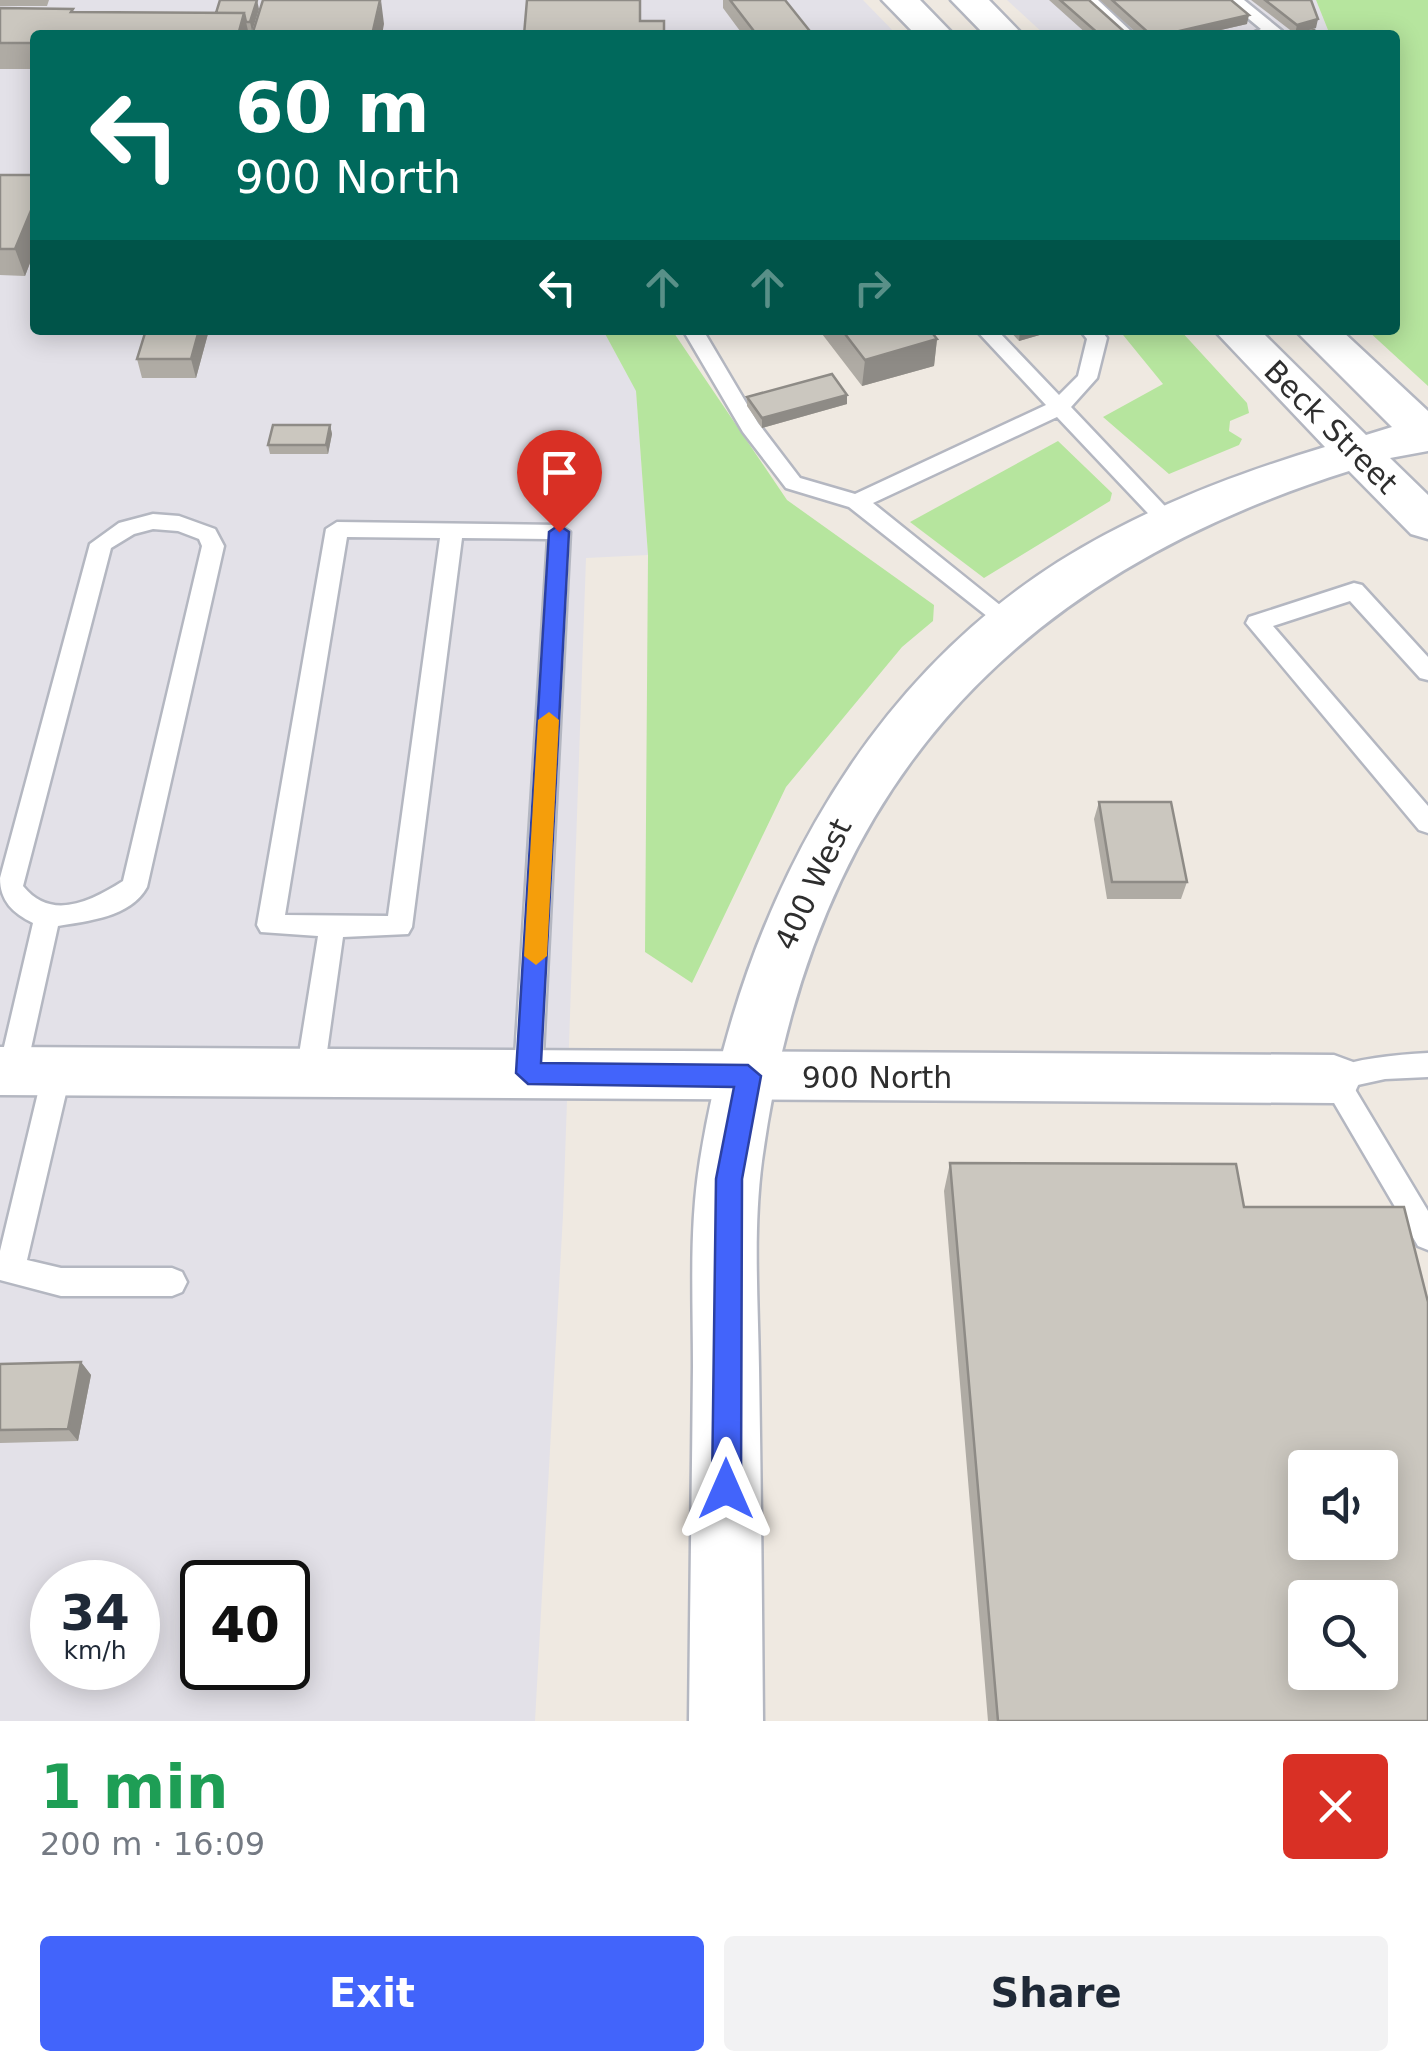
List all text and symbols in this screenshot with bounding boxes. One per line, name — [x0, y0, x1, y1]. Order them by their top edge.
text: 60 m — [235, 67, 430, 149]
icon: left — [70, 70, 200, 200]
text: 900 North — [235, 151, 461, 204]
icon: left — [530, 260, 585, 315]
icon: ahead — [635, 260, 690, 315]
icon: ahead — [740, 260, 795, 315]
icon: right — [845, 260, 900, 315]
street label: Beck Street — [1257, 353, 1405, 501]
pin — [517, 430, 602, 533]
icon: arrive — [532, 445, 587, 500]
street label: 400 West — [767, 813, 859, 955]
street label: 900 North — [802, 1060, 952, 1095]
position arrow — [674, 1437, 778, 1541]
map controls — [1288, 1450, 1398, 1690]
button: sound — [1288, 1450, 1398, 1560]
speed limit sign: 40 — [180, 1560, 310, 1690]
button: search — [1288, 1580, 1398, 1690]
text: 34 — [60, 1584, 130, 1642]
text: km/h — [63, 1636, 127, 1665]
text: 1 min — [40, 1752, 228, 1822]
button: close — [1283, 1754, 1388, 1859]
text: 200 m · 16:09 — [40, 1825, 265, 1863]
button: Exit — [40, 1936, 704, 2051]
button: Share — [724, 1936, 1388, 2051]

